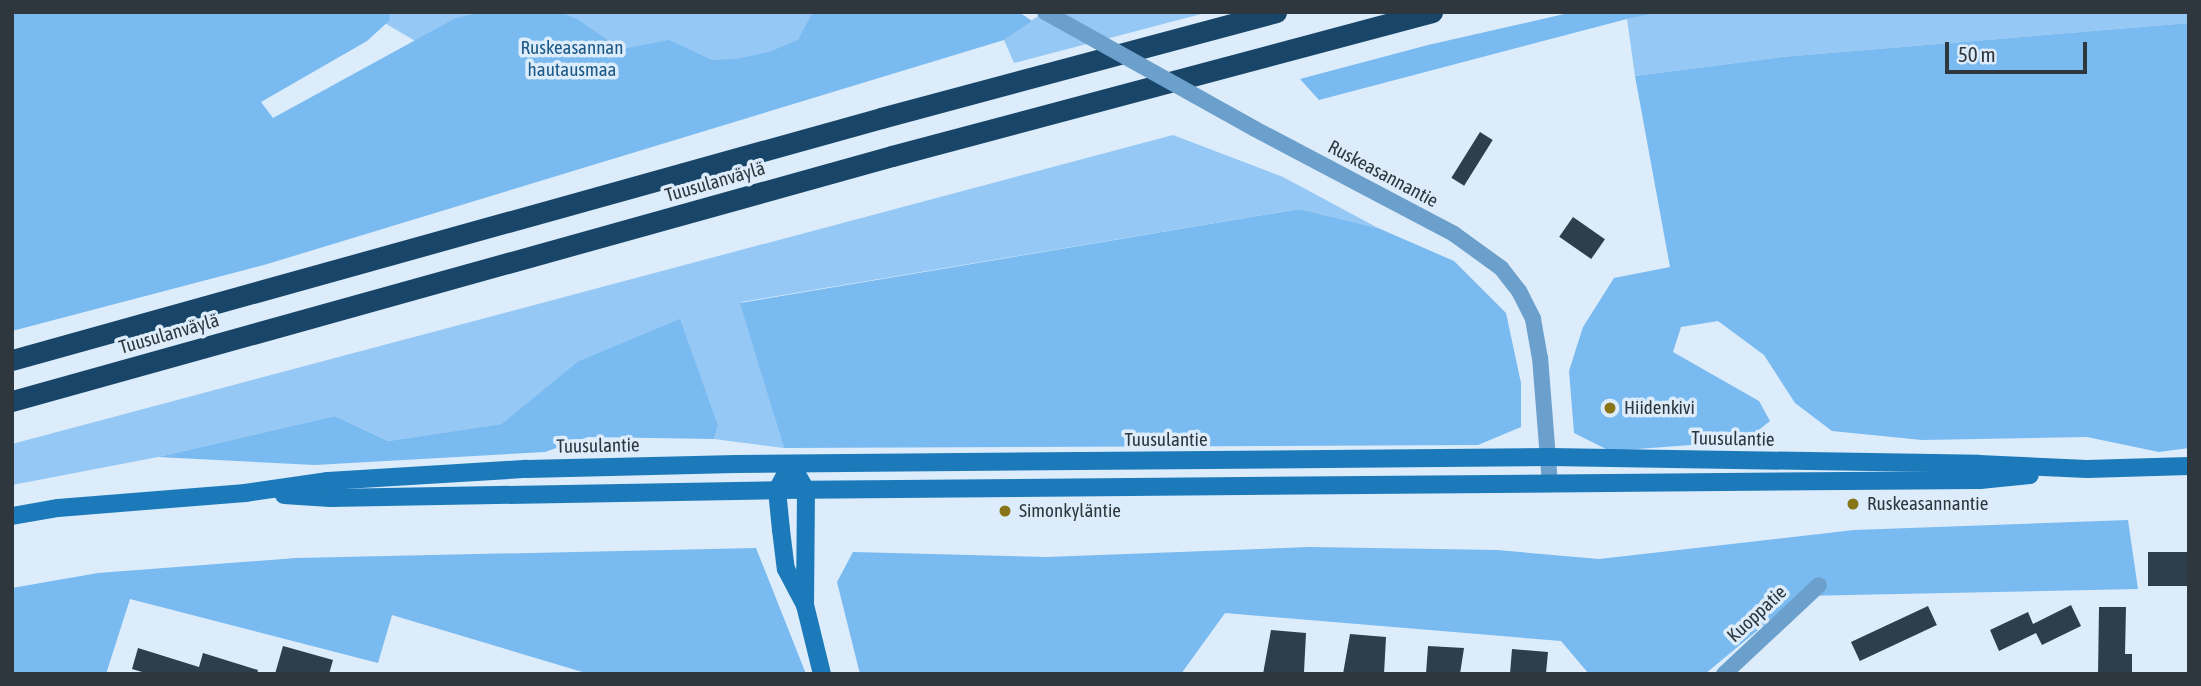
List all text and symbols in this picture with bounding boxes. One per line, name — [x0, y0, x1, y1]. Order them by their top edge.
scale bar — [1949, 28, 2091, 72]
park label: Ruskeasannan hautausmaa — [521, 37, 623, 81]
text: 50 m — [1958, 42, 1996, 66]
street label: Ruskeasannantie — [1324, 135, 1442, 213]
street label: Tuusulanväylä — [662, 157, 768, 207]
street label: Tuusulanväylä — [116, 309, 222, 359]
place label: Hiidenkivi — [1624, 397, 1695, 419]
marker: Hiidenkivi — [1602, 400, 1618, 416]
street label: Tuusulantie — [1691, 427, 1775, 451]
street label: Tuusulantie — [1124, 429, 1208, 451]
street label: Tuusulantie — [556, 434, 640, 458]
place label: Ruskeasannantie — [1867, 493, 1988, 515]
marker: Ruskeasannantie — [1845, 496, 1861, 512]
place label: Simonkyläntie — [1019, 500, 1121, 522]
marker: Simonkyläntie — [997, 503, 1013, 519]
street label: Kuoppatie — [1723, 581, 1791, 647]

